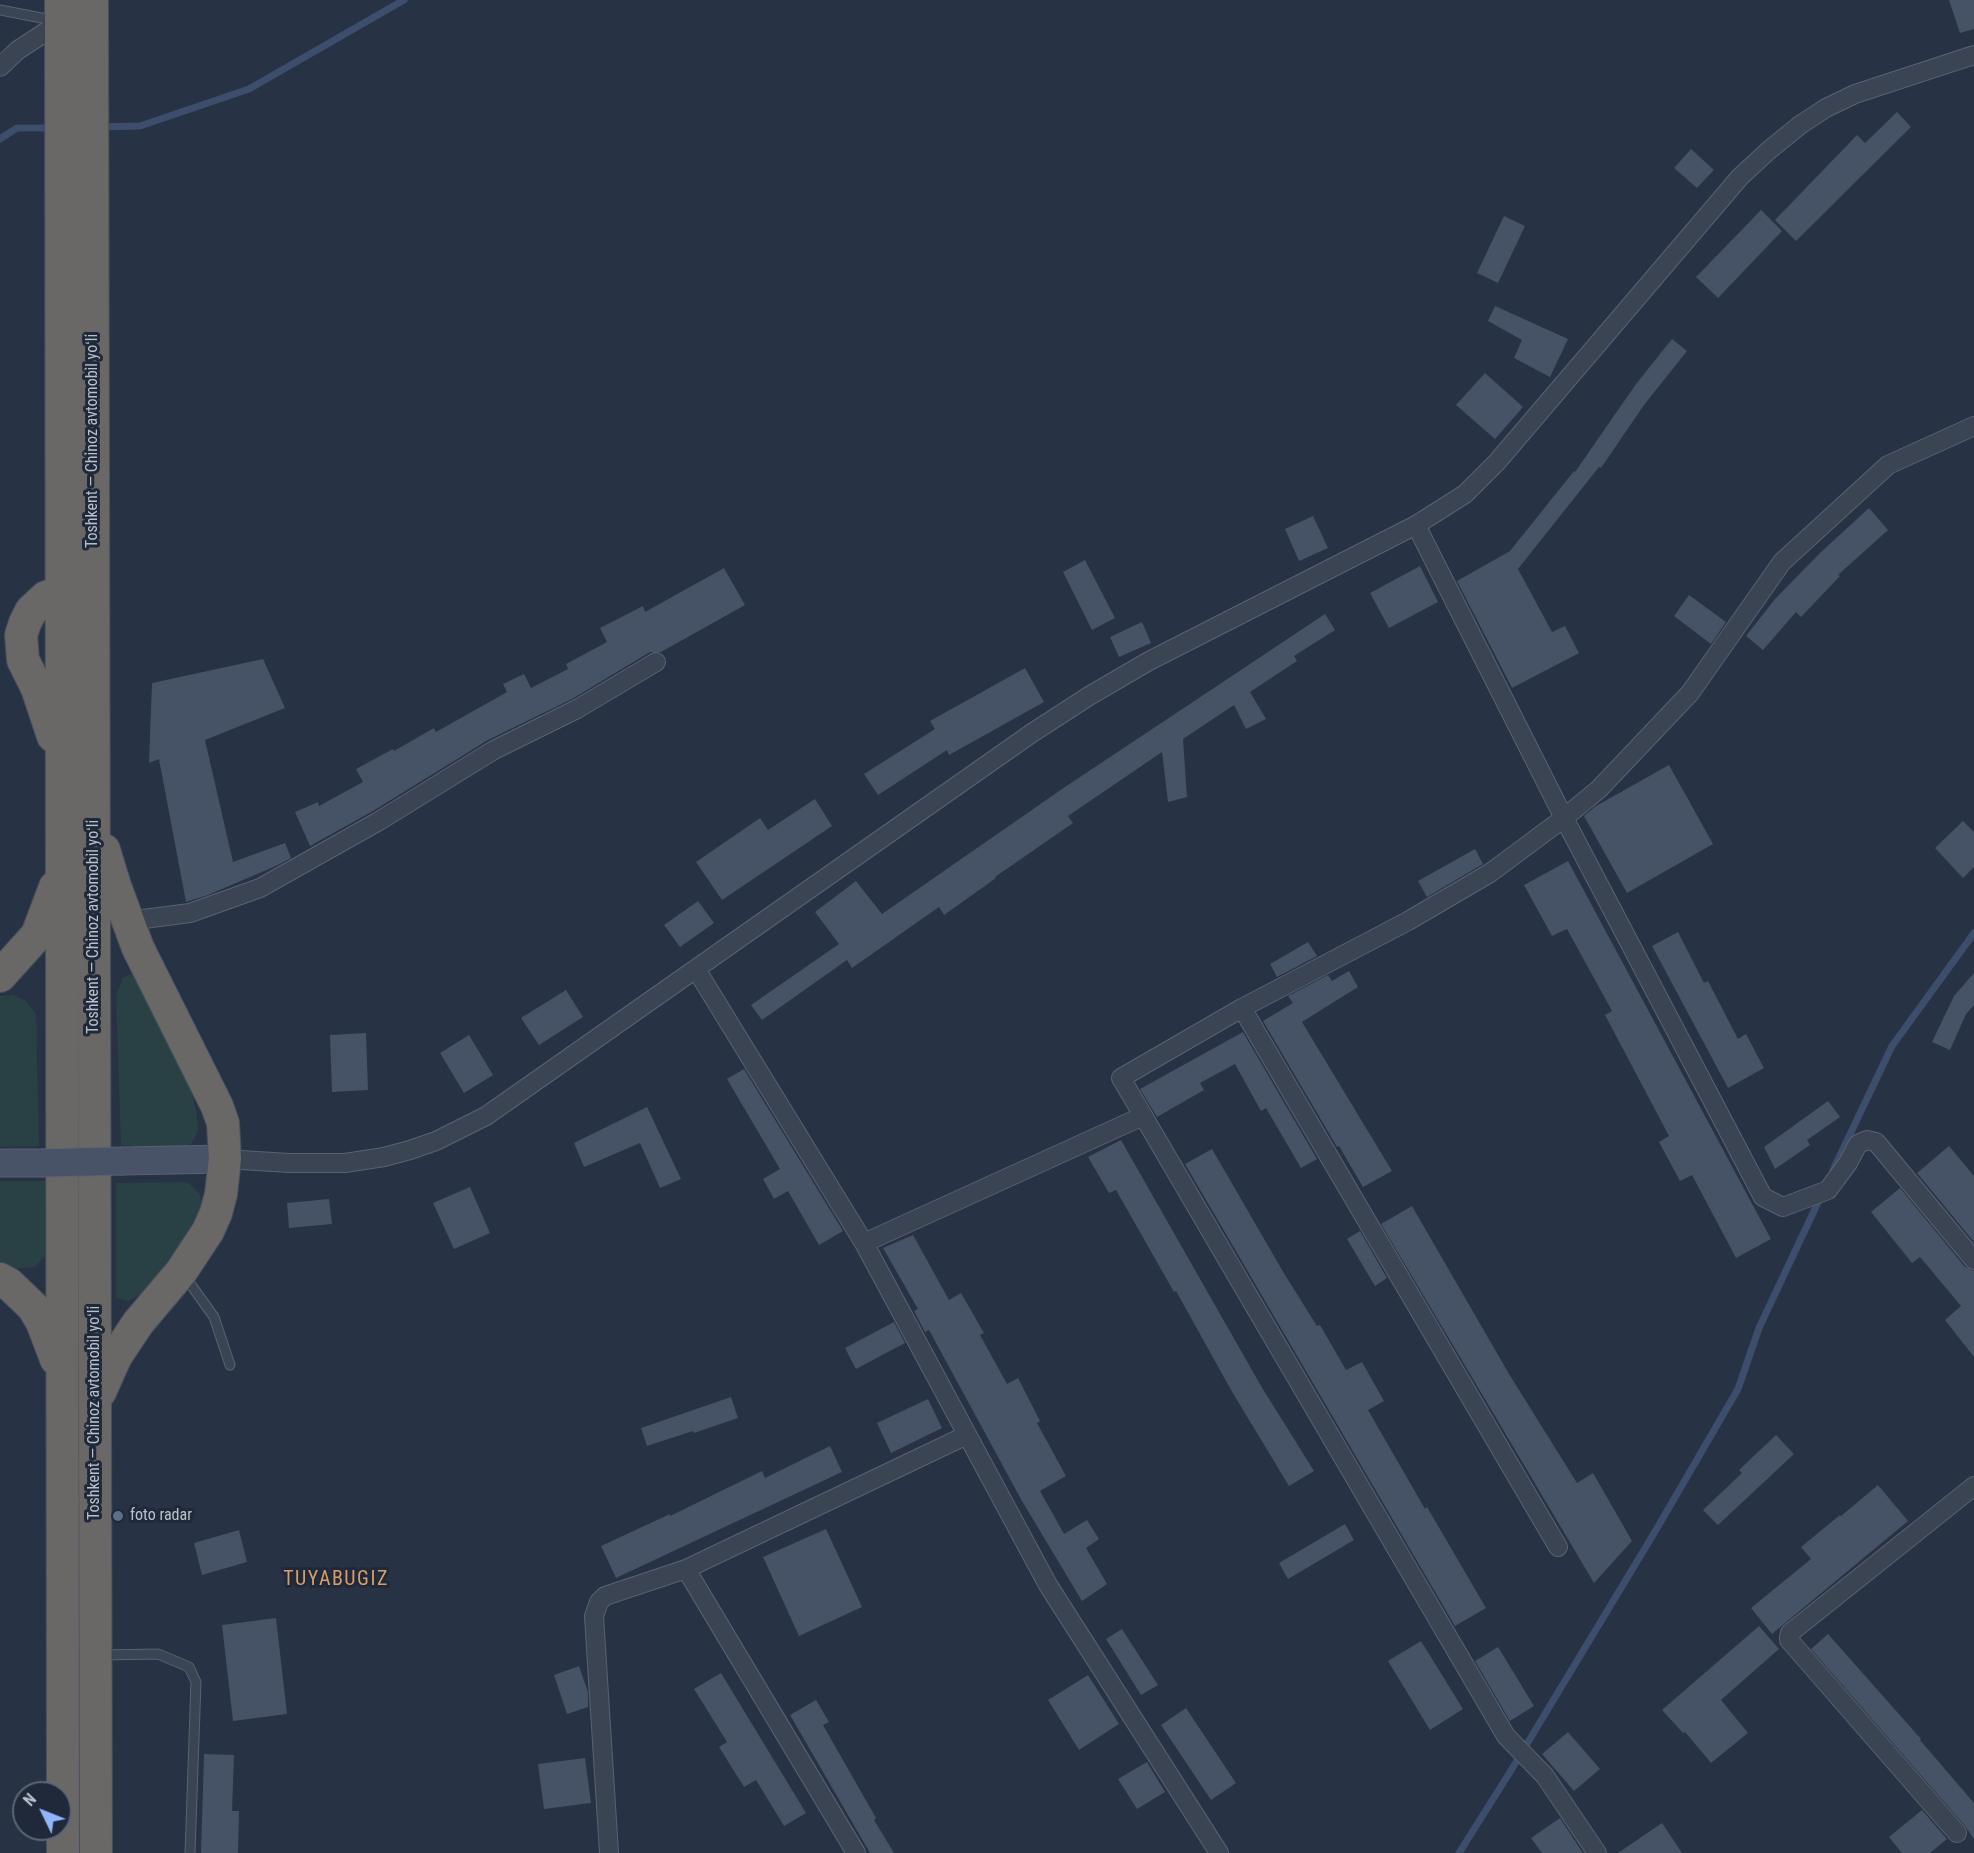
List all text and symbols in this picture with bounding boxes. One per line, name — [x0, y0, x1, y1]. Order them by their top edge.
street label: Toshkent — Chinoz avtomobil yoʻli — [83, 334, 103, 548]
street label: Toshkent — Chinoz avtomobil yoʻli — [84, 820, 104, 1034]
street label: Toshkent — Chinoz avtomobil yoʻli — [85, 1306, 105, 1520]
place label: foto radar — [130, 1506, 192, 1526]
marker: foto radar — [111, 1509, 125, 1523]
district label: TUYABUGIZ — [283, 1568, 389, 1592]
north arrow — [12, 1781, 72, 1841]
text: N — [20, 1790, 40, 1810]

